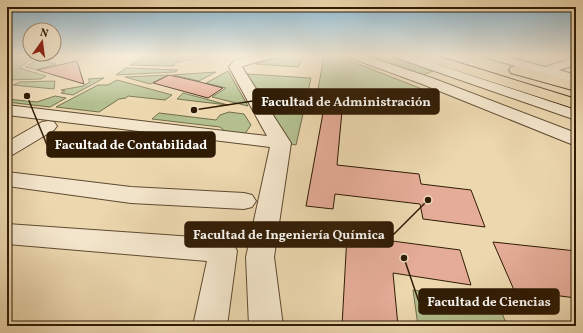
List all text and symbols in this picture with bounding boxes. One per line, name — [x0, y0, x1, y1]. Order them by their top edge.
north arrow — [22, 22, 62, 62]
text: N — [38, 26, 50, 42]
callout: Facultad de Administración — [253, 89, 439, 114]
text: Facultad de Administración — [261, 94, 431, 112]
callout: Facultad de Contabilidad — [47, 132, 215, 157]
text: Facultad de Contabilidad — [55, 137, 207, 155]
callout: Facultad de Ingeniería Química — [185, 222, 393, 247]
text: Facultad de Ingeniería Química — [193, 227, 385, 245]
callout: Facultad de Ciencias — [419, 289, 559, 314]
text: Facultad de Ciencias — [427, 294, 551, 312]

